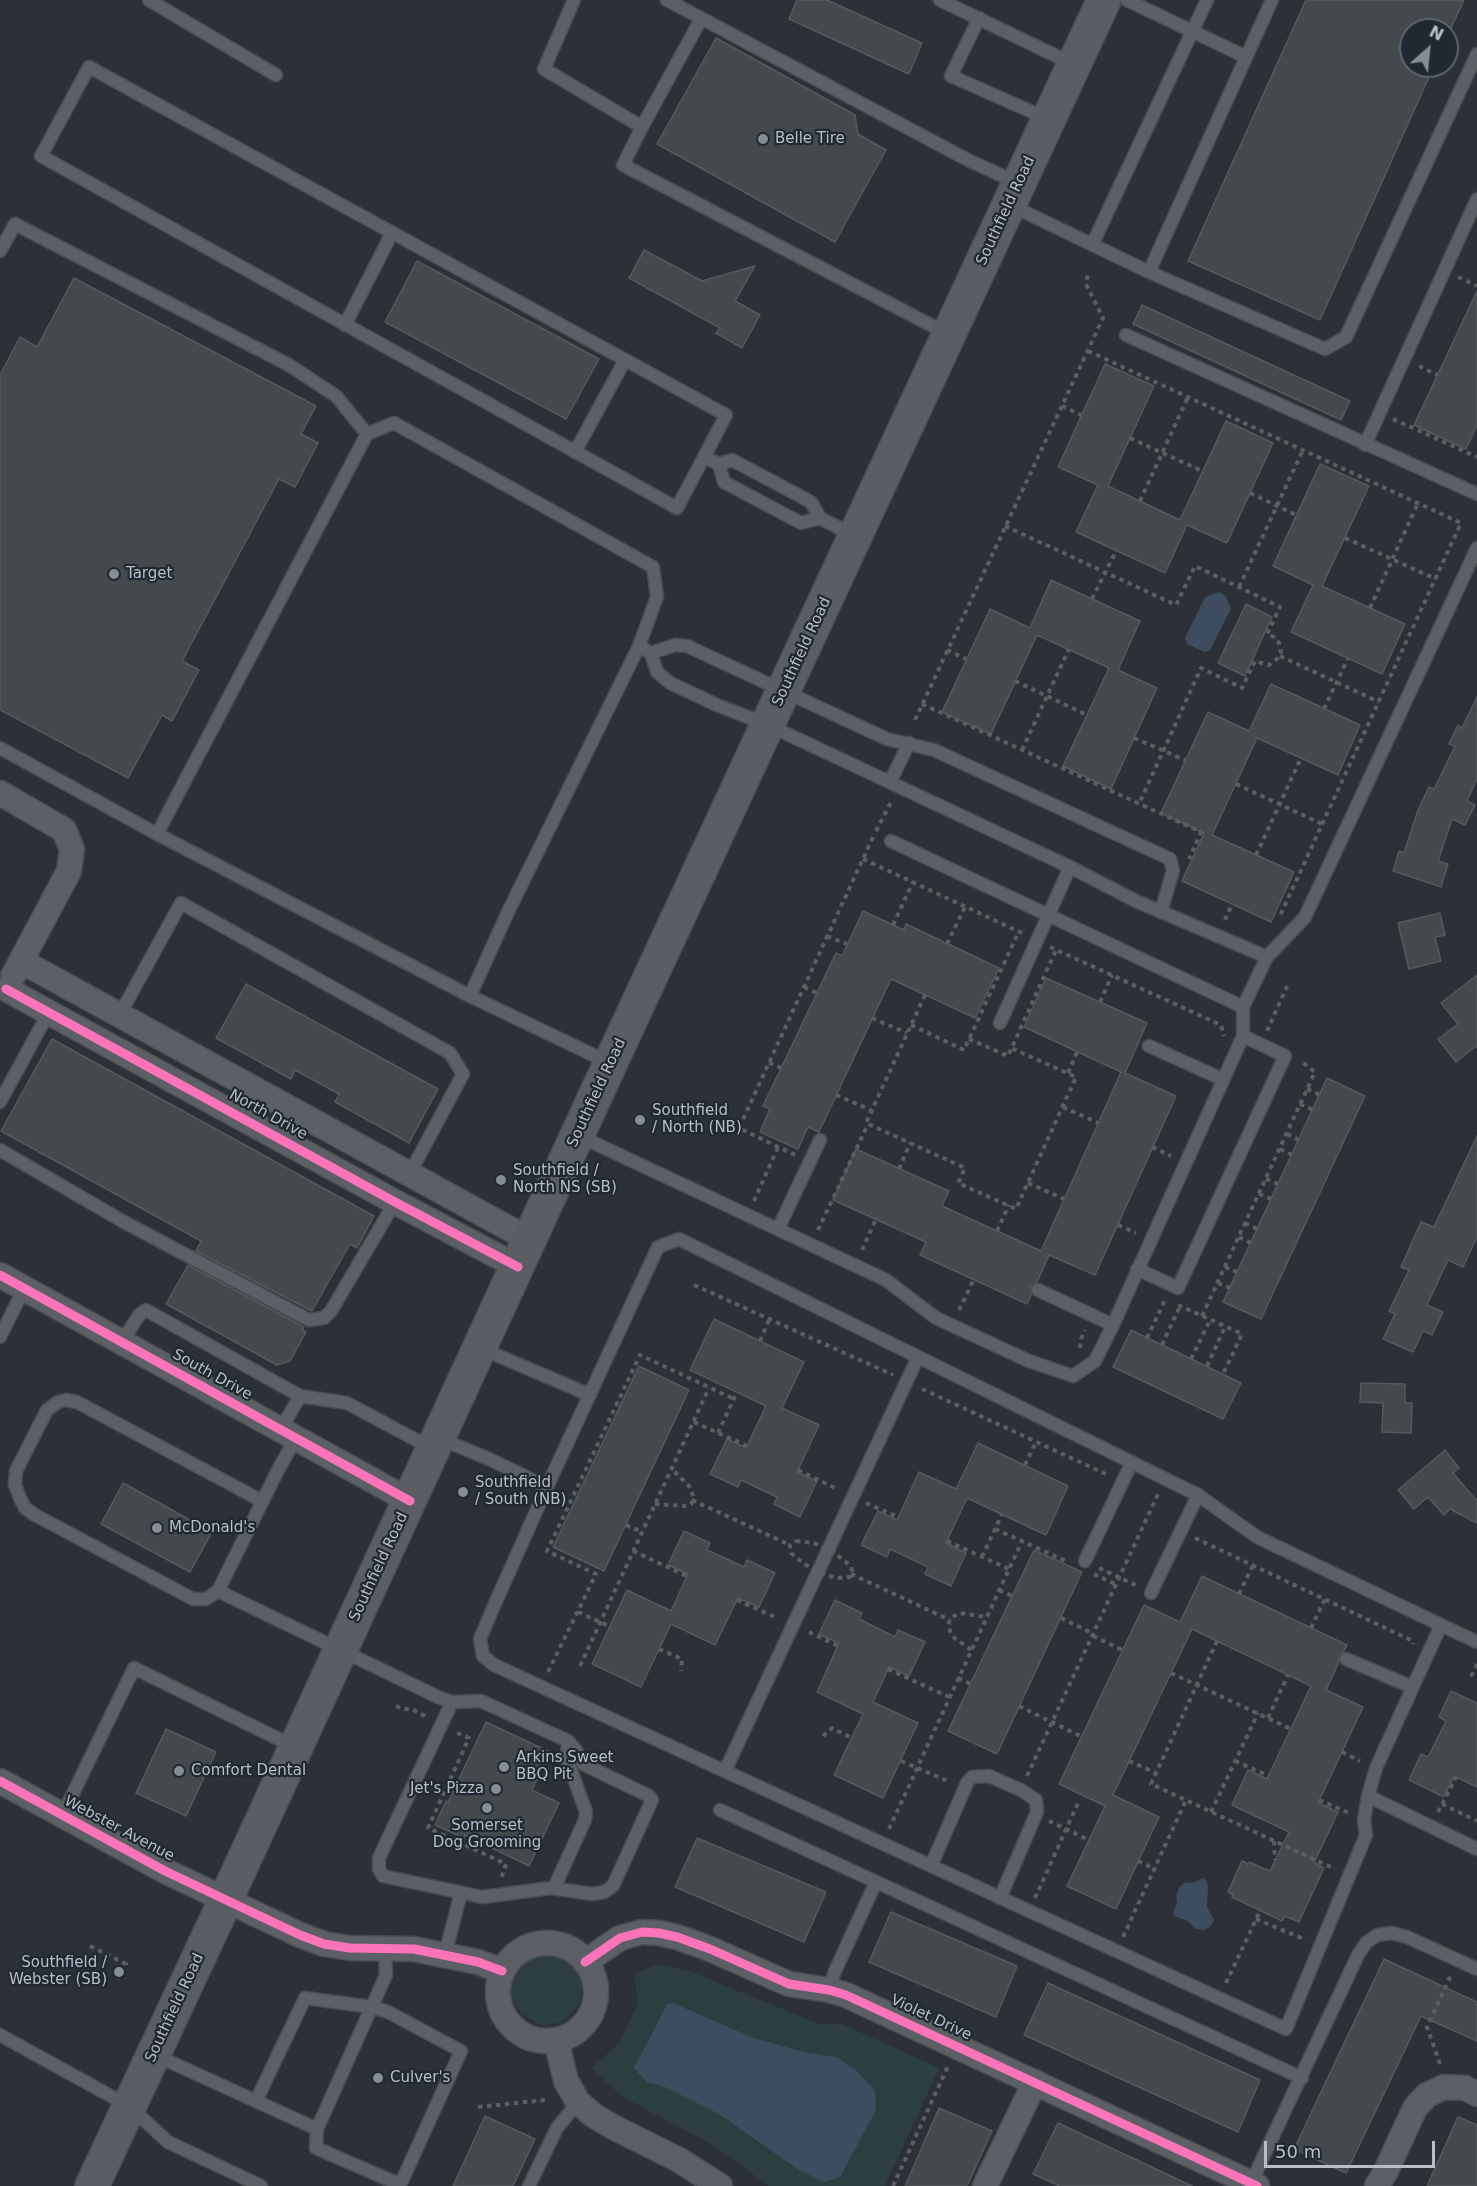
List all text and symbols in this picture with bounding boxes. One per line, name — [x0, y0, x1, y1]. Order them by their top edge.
north arrow — [1399, 18, 1459, 78]
text: N — [1426, 22, 1447, 45]
place label: Belle Tire — [775, 130, 845, 148]
marker: Belle Tire — [756, 132, 770, 146]
street label: Southfield Road — [973, 154, 1039, 268]
place label: Target — [126, 565, 172, 583]
marker: Target — [107, 567, 121, 581]
street label: Southfield Road — [769, 595, 835, 709]
street label: Southfield Road — [564, 1036, 630, 1150]
street label: North Drive — [226, 1086, 310, 1144]
place label: Southfield / North (NB) — [652, 1102, 742, 1137]
marker: Southfield / North (NB) — [633, 1113, 647, 1127]
place label: Southfield / North NS (SB) — [513, 1162, 617, 1197]
marker: Southfield / North NS (SB) — [494, 1173, 508, 1187]
street label: South Drive — [169, 1346, 255, 1404]
place label: Southfield / South (NB) — [475, 1474, 566, 1509]
marker: Southfield / South (NB) — [456, 1485, 470, 1499]
street label: Southfield Road — [346, 1510, 412, 1624]
place label: McDonald's — [169, 1519, 255, 1537]
marker: McDonald's — [150, 1521, 164, 1535]
place label: Arkins Sweet BBQ Pit — [516, 1749, 614, 1784]
marker: Arkins Sweet BBQ Pit — [497, 1760, 511, 1774]
place label: Comfort Dental — [191, 1762, 306, 1780]
marker: Comfort Dental — [172, 1764, 186, 1778]
place label: Jet's Pizza — [410, 1780, 484, 1798]
marker: Jet's Pizza — [489, 1782, 503, 1796]
street label: Webster Avenue — [61, 1792, 177, 1866]
marker: Somerset Dog Grooming — [480, 1801, 494, 1815]
place label: Somerset Dog Grooming — [433, 1817, 541, 1852]
street label: Southfield Road — [142, 1951, 208, 2065]
place label: Southfield / Webster (SB) — [9, 1954, 107, 1989]
marker: Southfield / Webster (SB) — [112, 1965, 126, 1979]
street label: Violet Drive — [888, 1991, 974, 2045]
place label: Culver's — [390, 2069, 450, 2087]
marker: Culver's — [371, 2071, 385, 2085]
scale bar — [1267, 2129, 1438, 2167]
text: 50 m — [1275, 2141, 1321, 2162]

